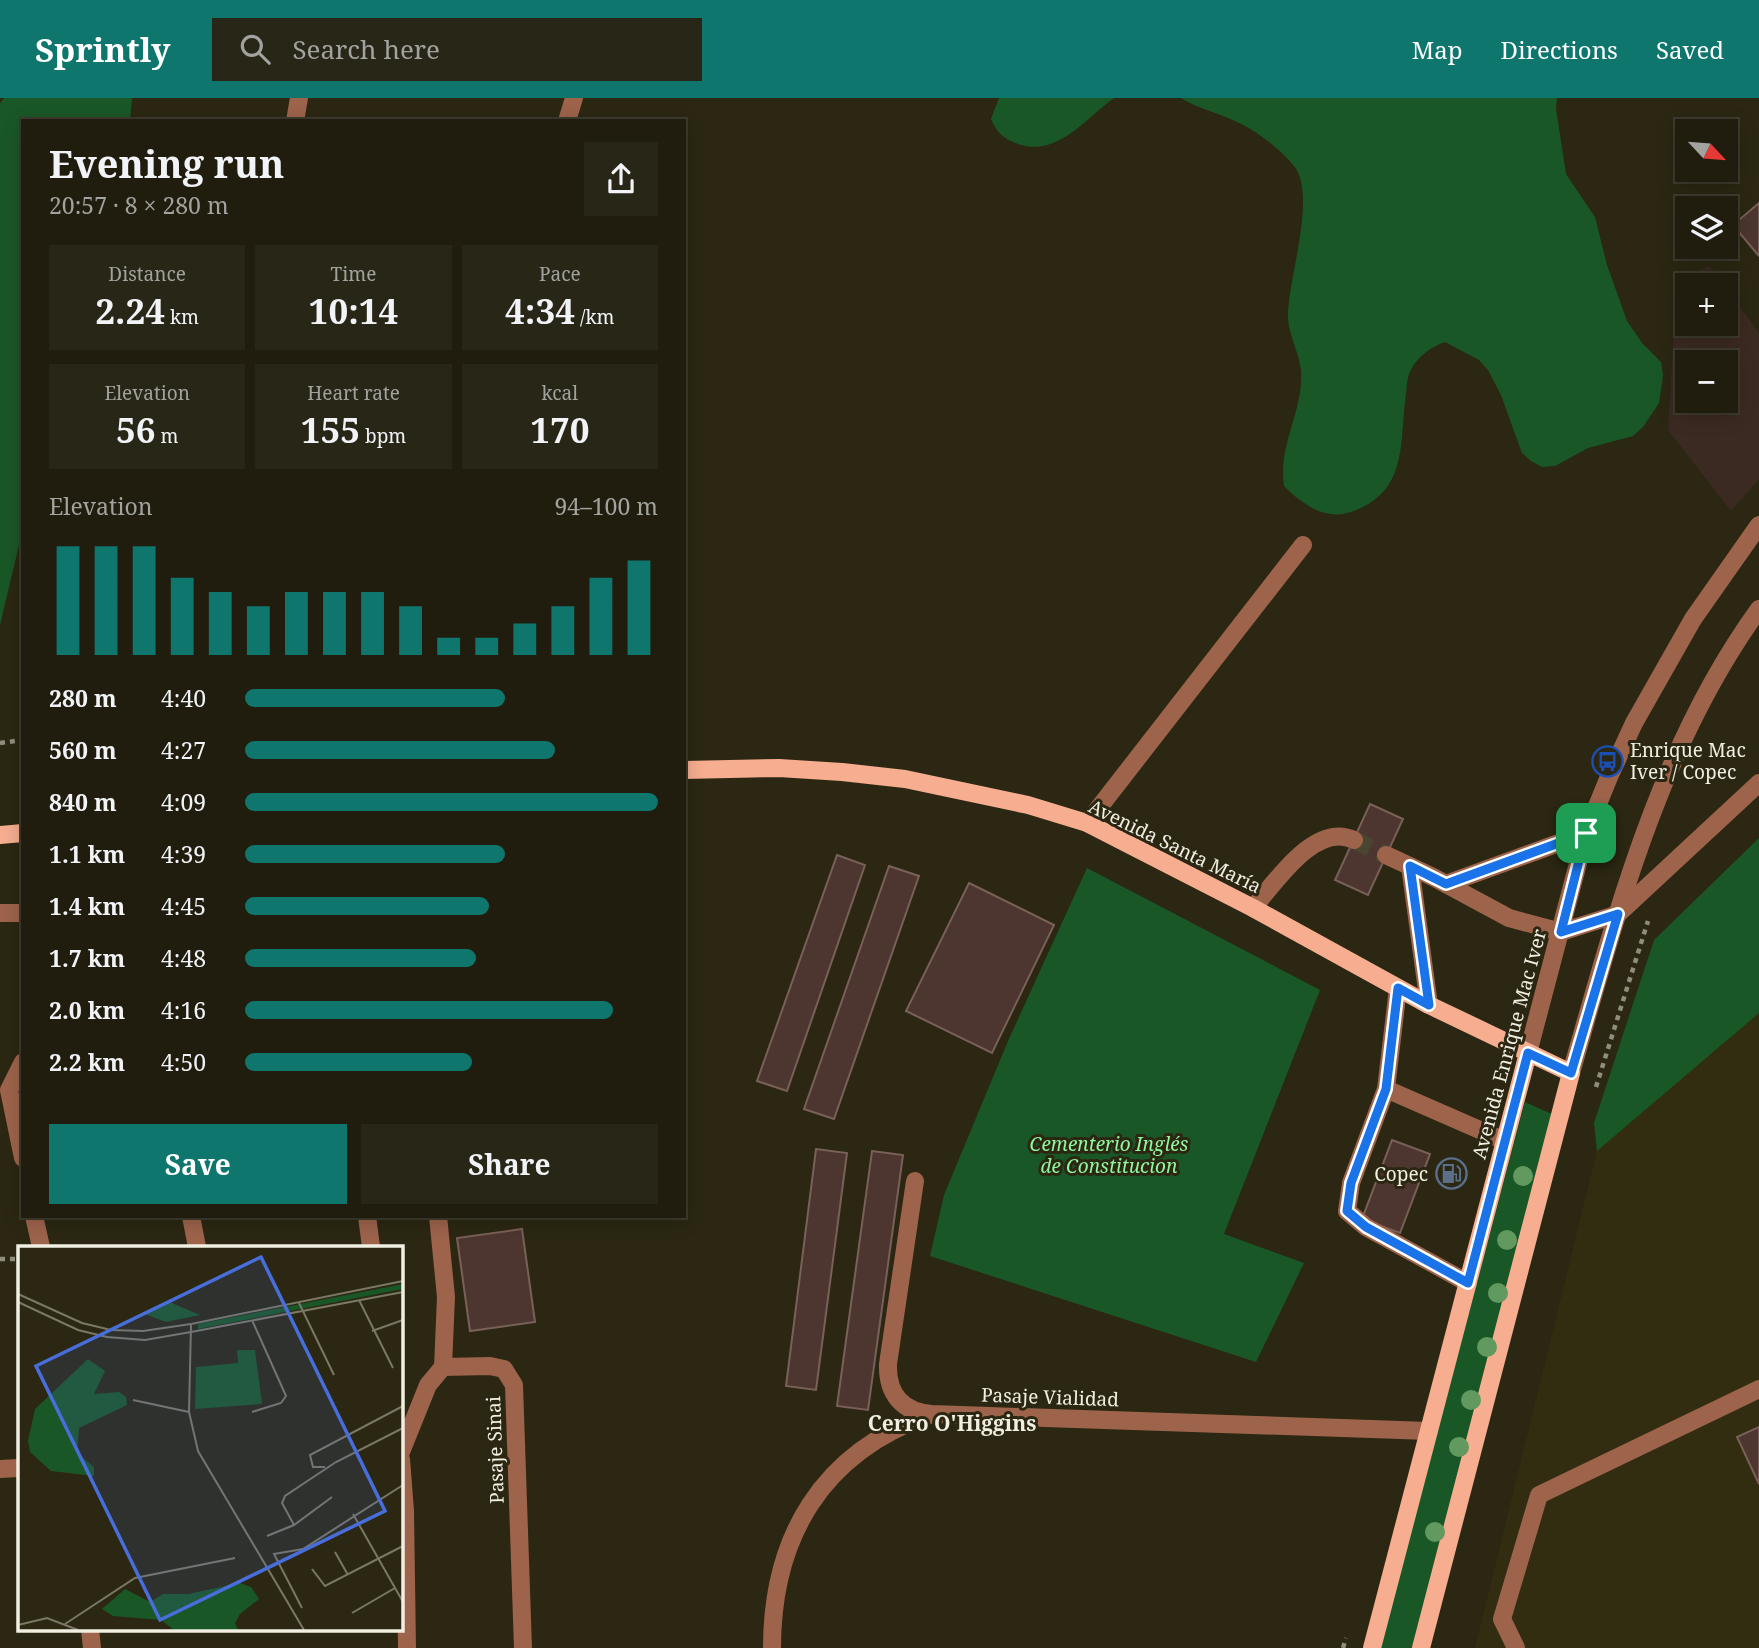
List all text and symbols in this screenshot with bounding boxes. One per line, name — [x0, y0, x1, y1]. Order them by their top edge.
search box — [212, 18, 702, 81]
text: Sprintly — [35, 27, 170, 72]
icon: search — [236, 30, 274, 68]
text: Search here — [292, 31, 440, 67]
text: Map — [1412, 33, 1463, 66]
text: Directions — [1501, 33, 1618, 66]
text: Saved — [1656, 33, 1724, 66]
north arrow — [1675, 119, 1738, 182]
map controls — [1675, 119, 1738, 413]
text: Evening run — [49, 137, 284, 189]
button: share — [584, 142, 658, 216]
text: 20:57 · 8 × 280 m — [49, 189, 229, 221]
button: layers — [1675, 196, 1738, 259]
text: Distance — [108, 261, 186, 287]
text: Time — [331, 261, 376, 287]
text: Pace — [539, 261, 581, 287]
button: + — [1675, 273, 1738, 336]
text: 2.24 — [95, 287, 165, 334]
text: 10:14 — [309, 287, 398, 334]
text: 4:34 — [505, 287, 575, 334]
text: km — [165, 304, 199, 330]
text: /km — [575, 304, 615, 330]
button: − — [1675, 350, 1738, 413]
text: Elevation — [104, 380, 190, 406]
text: Heart rate — [307, 380, 400, 406]
text: kcal — [541, 380, 578, 406]
text: 56 — [116, 406, 155, 453]
text: 155 — [301, 406, 360, 453]
text: 170 — [530, 406, 589, 453]
text: m — [155, 423, 178, 449]
text: bpm — [360, 423, 406, 449]
text: Elevation — [49, 490, 153, 522]
text: 94–100 m — [555, 490, 658, 522]
text: 280 m — [49, 682, 117, 714]
text: 4:40 — [161, 682, 206, 714]
text: 560 m — [49, 734, 117, 766]
text: 4:27 — [161, 734, 206, 766]
place label: Enrique Mac Iver / Copec — [1630, 737, 1746, 785]
bus stop icon: Enrique Mac Iver / Copec — [1590, 744, 1624, 778]
text: 840 m — [49, 786, 117, 818]
text: 4:09 — [161, 786, 206, 818]
street label: Avenida Santa María — [1084, 793, 1266, 899]
pin — [1556, 803, 1616, 863]
icon: arrive — [1567, 814, 1605, 852]
text: 1.1 km — [49, 838, 125, 870]
text: 4:39 — [161, 838, 206, 870]
text: 1.4 km — [49, 890, 125, 922]
text: 4:45 — [161, 890, 206, 922]
street label: Avenida Enrique Mac Iver — [1466, 926, 1552, 1162]
text: 1.7 km — [49, 942, 125, 974]
text: 4:48 — [161, 942, 206, 974]
text: 2.0 km — [49, 994, 125, 1026]
text: 4:16 — [161, 994, 206, 1026]
text: 2.2 km — [49, 1046, 125, 1078]
text: 4:50 — [161, 1046, 206, 1078]
button: Save — [49, 1124, 347, 1204]
button: Share — [361, 1124, 658, 1204]
park label: Cementerio Inglés de Constitucion — [1030, 1131, 1189, 1179]
fuel station icon: Copec — [1434, 1157, 1468, 1191]
place label: Copec — [1374, 1161, 1428, 1187]
inset map — [18, 1246, 402, 1630]
street label: Pasaje Vialidad — [981, 1382, 1120, 1412]
street label: Pasaje Sinai — [480, 1396, 510, 1504]
district label: Cerro O'Higgins — [868, 1409, 1036, 1437]

